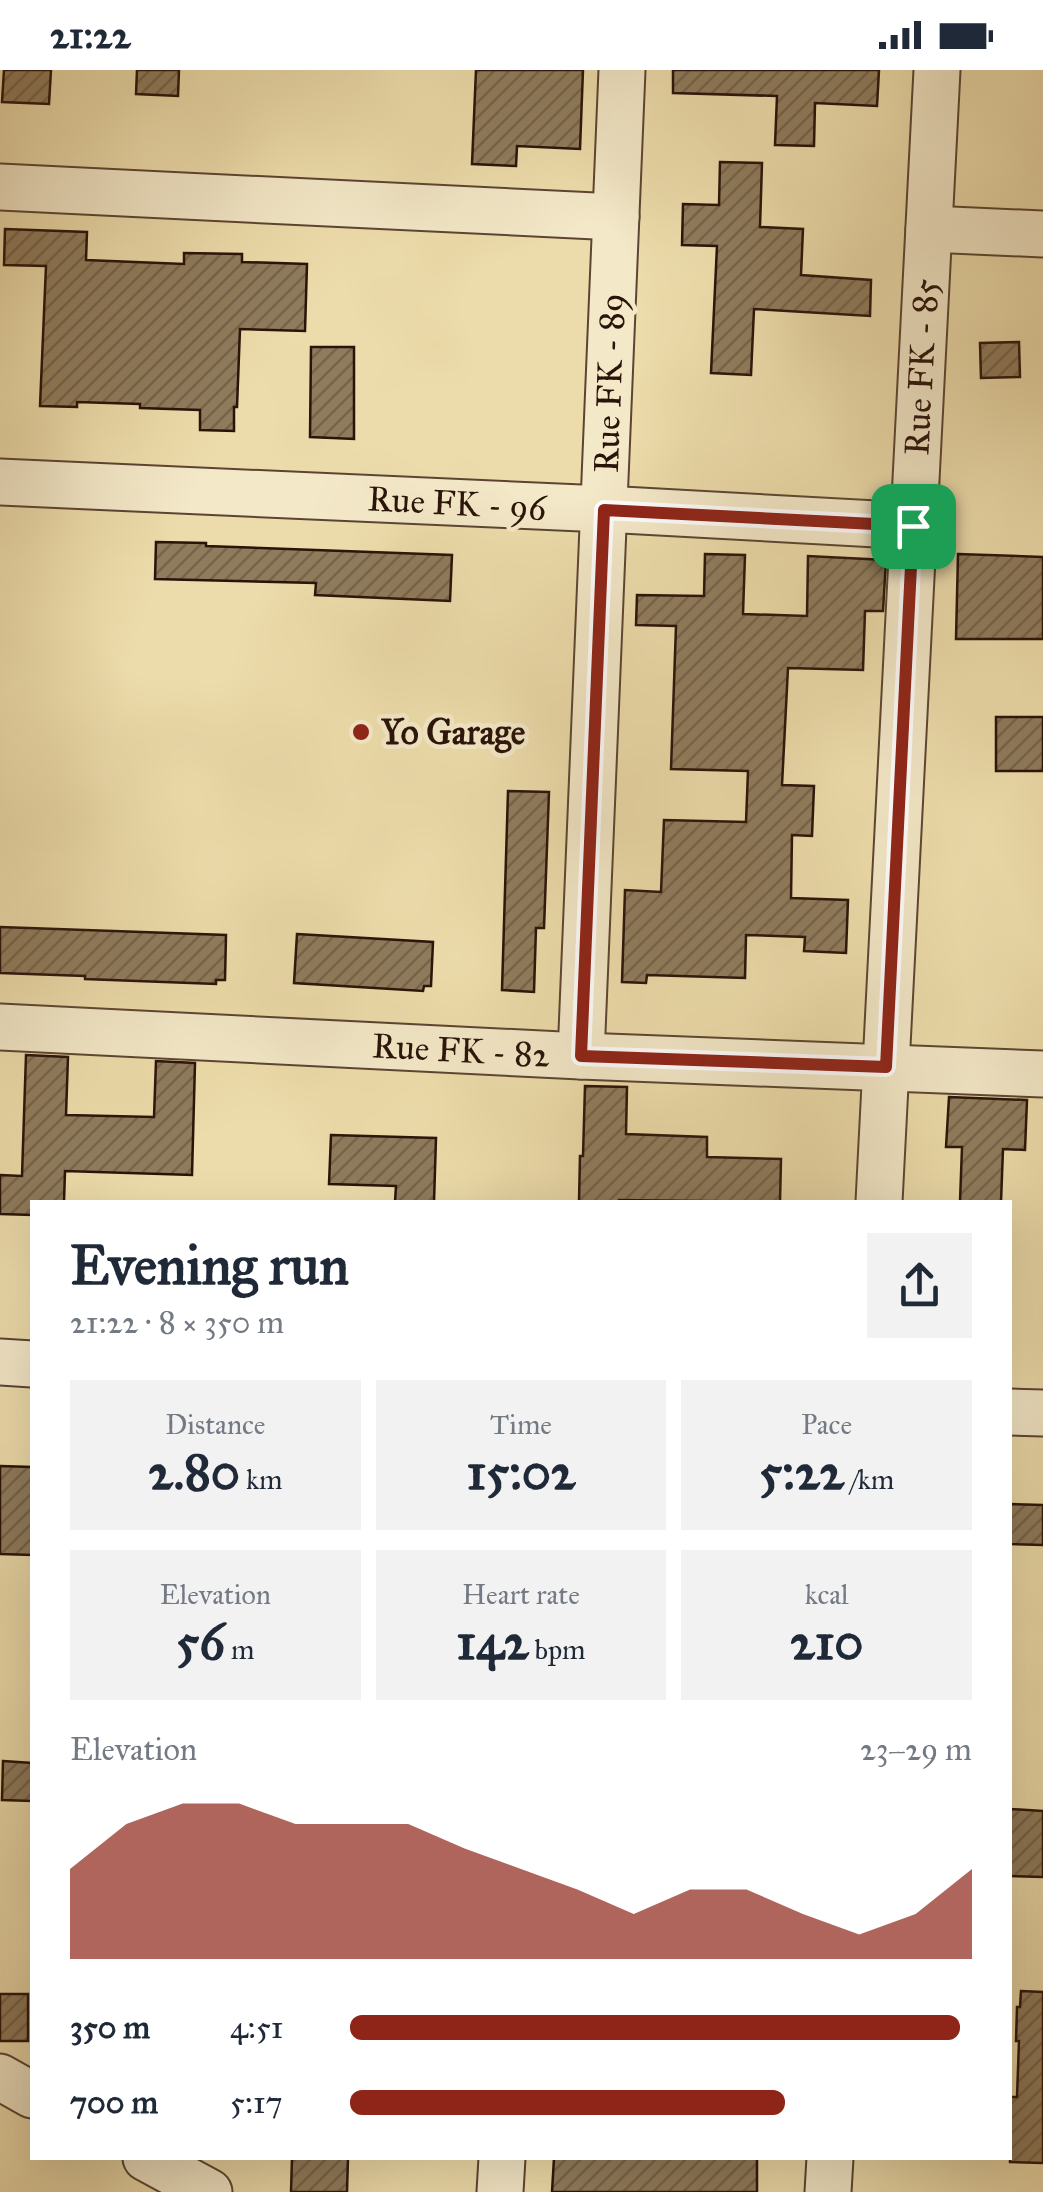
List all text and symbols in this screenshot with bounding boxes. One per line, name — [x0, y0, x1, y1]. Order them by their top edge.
text: 21:22 — [50, 12, 131, 58]
street label: Rue FK - 85 — [895, 277, 948, 457]
street label: Rue FK - 89 — [585, 292, 634, 474]
street label: Rue FK - 96 — [366, 477, 549, 530]
pin — [871, 484, 956, 569]
icon: arrive — [886, 499, 941, 554]
place label: Yo Garage — [381, 711, 526, 754]
marker: Yo Garage — [350, 721, 372, 743]
street label: Rue FK - 82 — [371, 1024, 552, 1077]
text: Evening run — [70, 1232, 349, 1299]
button: share — [867, 1233, 972, 1338]
text: 21:22 · 8 × 350 m — [70, 1303, 284, 1342]
text: Distance — [165, 1407, 266, 1442]
text: Time — [490, 1407, 552, 1442]
text: Pace — [801, 1407, 852, 1442]
text: 2.80 — [148, 1442, 240, 1503]
text: 15:02 — [467, 1442, 575, 1503]
text: 5:22 — [759, 1442, 844, 1503]
text: km — [240, 1462, 282, 1497]
text: /km — [844, 1462, 894, 1497]
text: Elevation — [160, 1577, 271, 1612]
text: Heart rate — [462, 1577, 580, 1612]
text: kcal — [805, 1577, 849, 1612]
text: 56 — [176, 1612, 225, 1673]
text: 142 — [456, 1612, 529, 1673]
text: 210 — [790, 1612, 863, 1673]
text: m — [225, 1632, 255, 1667]
text: bpm — [529, 1632, 586, 1667]
text: Elevation — [70, 1730, 197, 1769]
text: 23–29 m — [860, 1730, 972, 1769]
text: 350 m — [70, 2008, 150, 2047]
text: 4:51 — [230, 2008, 283, 2047]
text: 700 m — [70, 2083, 158, 2122]
text: 5:17 — [230, 2083, 283, 2122]

